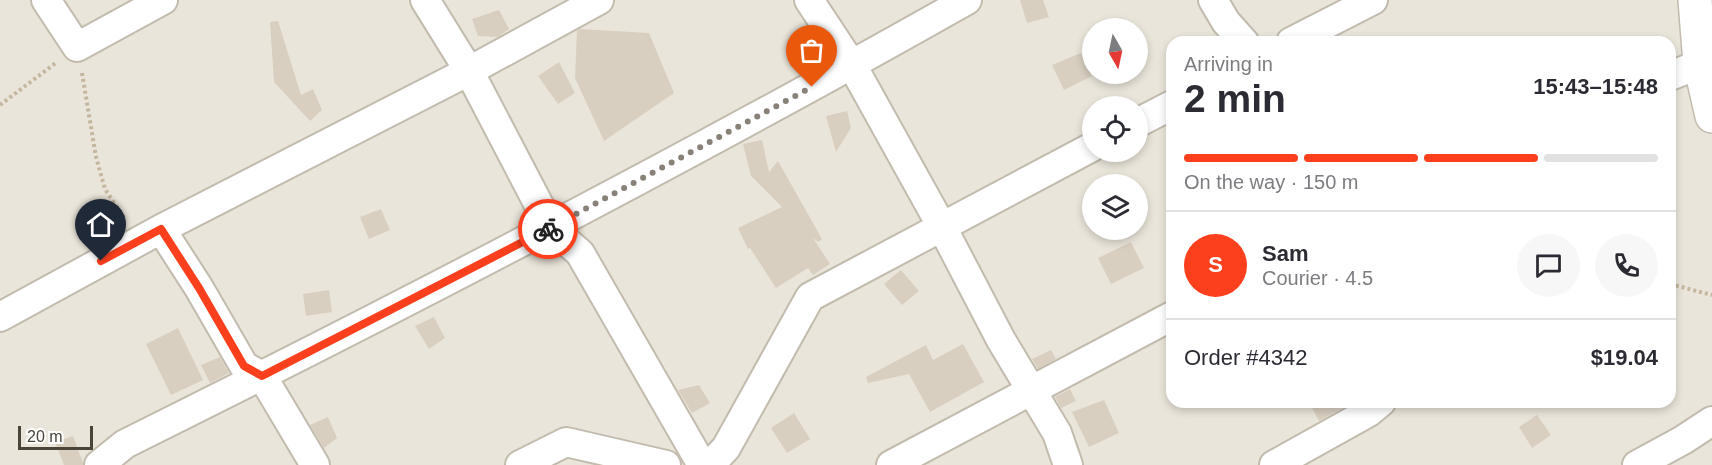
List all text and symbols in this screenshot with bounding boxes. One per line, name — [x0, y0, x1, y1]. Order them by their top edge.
north arrow — [1082, 18, 1148, 84]
map controls — [1082, 18, 1148, 240]
pin — [786, 25, 837, 87]
icon: bag — [795, 34, 828, 67]
text: Arriving in — [1184, 53, 1273, 75]
text: 15:43–15:48 — [1533, 74, 1658, 99]
text: 2 min — [1184, 77, 1286, 120]
button: locate — [1082, 96, 1148, 162]
text: On the way · 150 m — [1184, 171, 1359, 193]
button: layers — [1082, 174, 1148, 240]
pin — [75, 199, 126, 261]
courier — [518, 199, 578, 259]
icon: home — [84, 208, 117, 241]
icon: bike — [532, 213, 565, 246]
button: chat — [1517, 234, 1580, 297]
button: phone — [1595, 234, 1658, 297]
text: Sam — [1262, 241, 1308, 266]
text: S — [1208, 252, 1223, 277]
text: Courier · 4.5 — [1262, 267, 1373, 289]
text: Order #4342 — [1184, 345, 1308, 370]
text: $19.04 — [1591, 345, 1658, 370]
scale bar — [18, 423, 93, 450]
text: 20 m — [27, 428, 63, 445]

